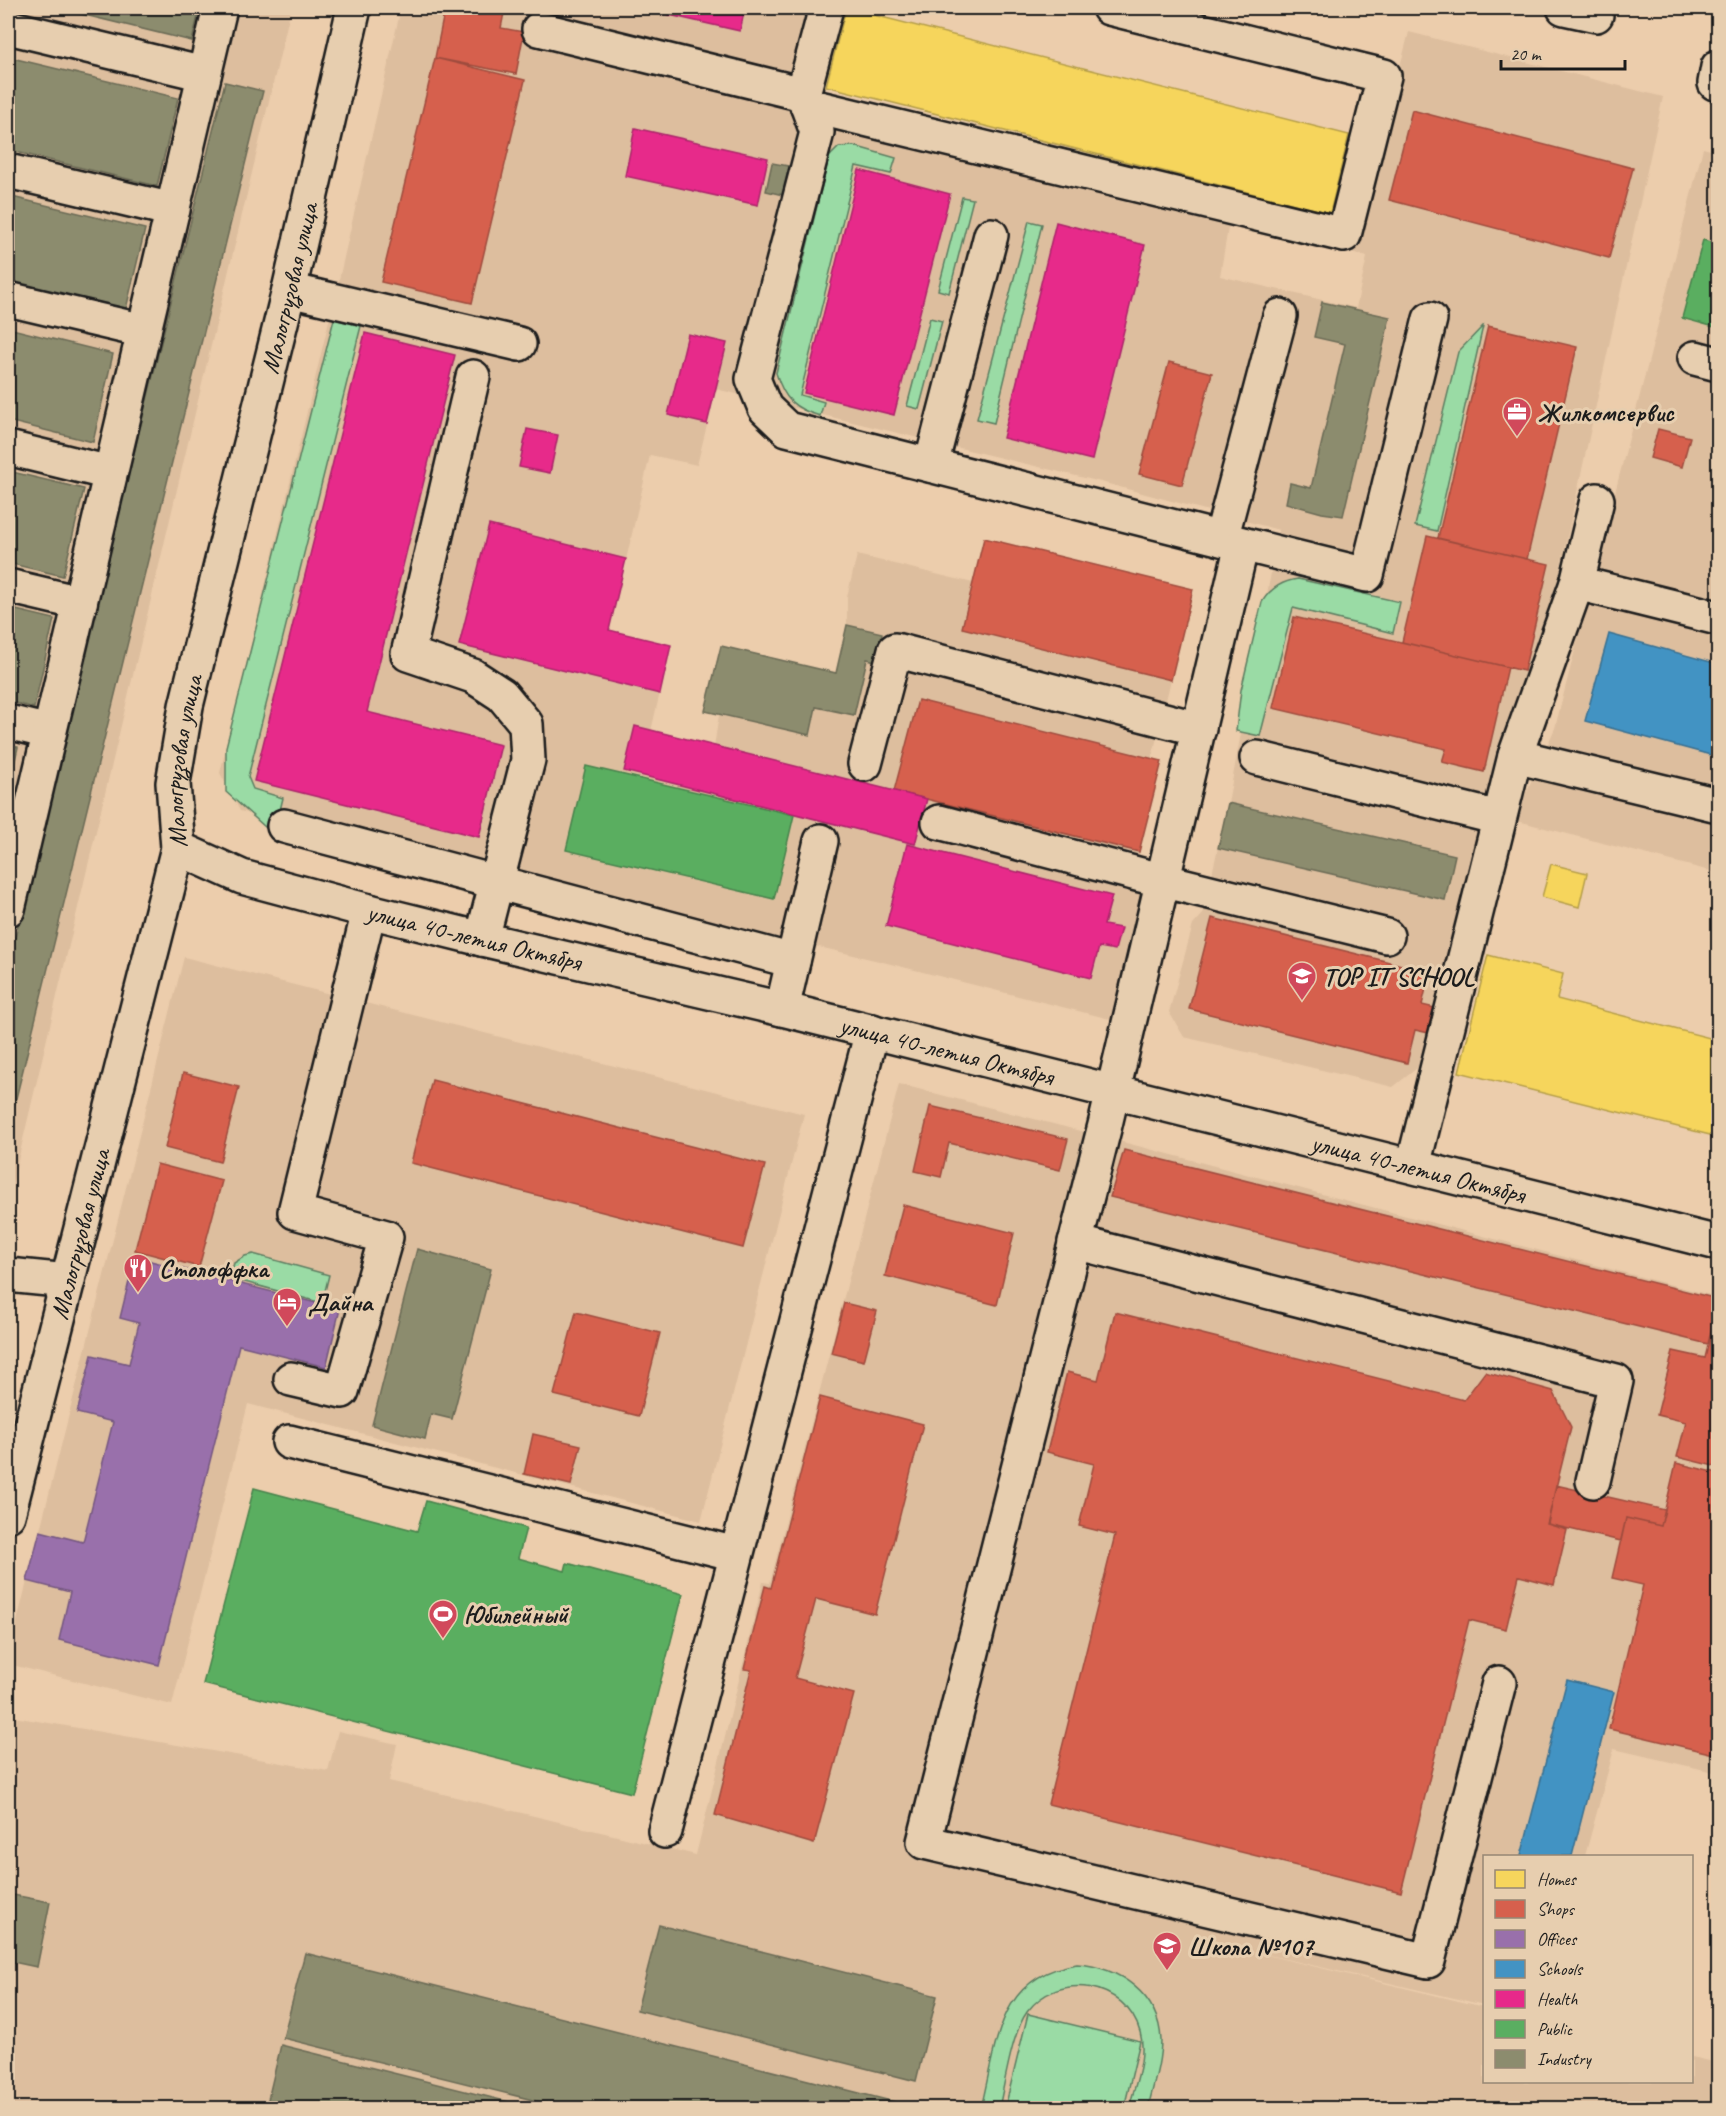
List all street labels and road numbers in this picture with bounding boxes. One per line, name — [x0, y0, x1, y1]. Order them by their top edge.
street label: Малогрузовая улица — [253, 197, 326, 377]
street label: Малогрузовая улица — [157, 669, 211, 849]
street label: улица 40-летия Октября — [362, 895, 586, 979]
street label: улица 40-летия Октября — [834, 1008, 1059, 1094]
street label: улица 40-летия Октября — [1306, 1125, 1530, 1212]
street label: Малогрузовая улица — [43, 1143, 118, 1323]

